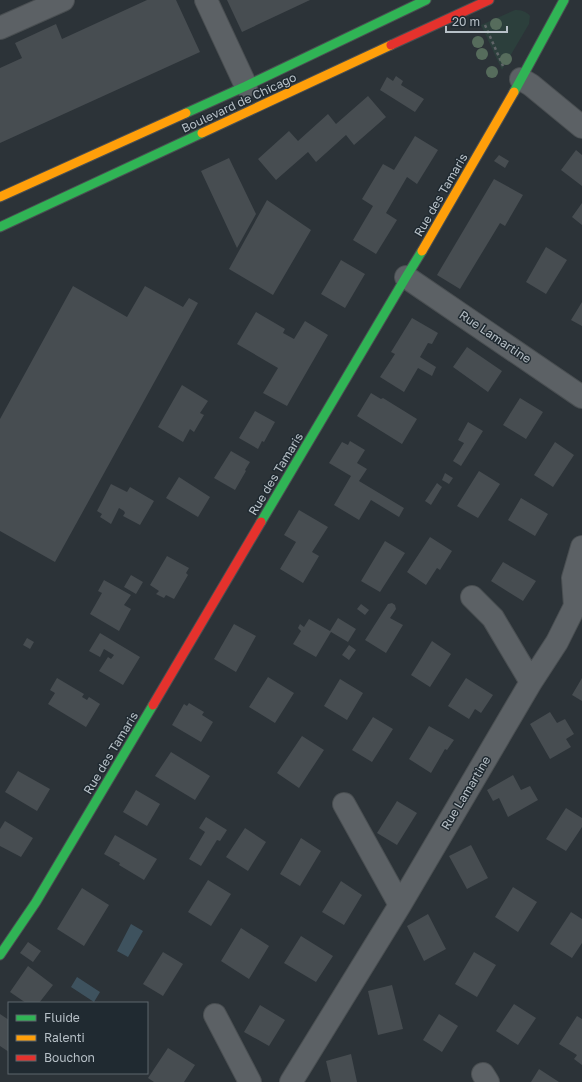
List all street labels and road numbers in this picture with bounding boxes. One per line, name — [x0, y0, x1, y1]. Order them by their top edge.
street label: Boulevard de Chicago — [179, 69, 299, 136]
street label: Rue des Tamaris — [411, 150, 470, 239]
street label: Rue Lamartine — [456, 307, 534, 366]
street label: Rue des Tamaris — [245, 430, 306, 518]
street label: Rue des Tamaris — [80, 709, 141, 797]
street label: Rue Lamartine — [438, 753, 494, 832]

